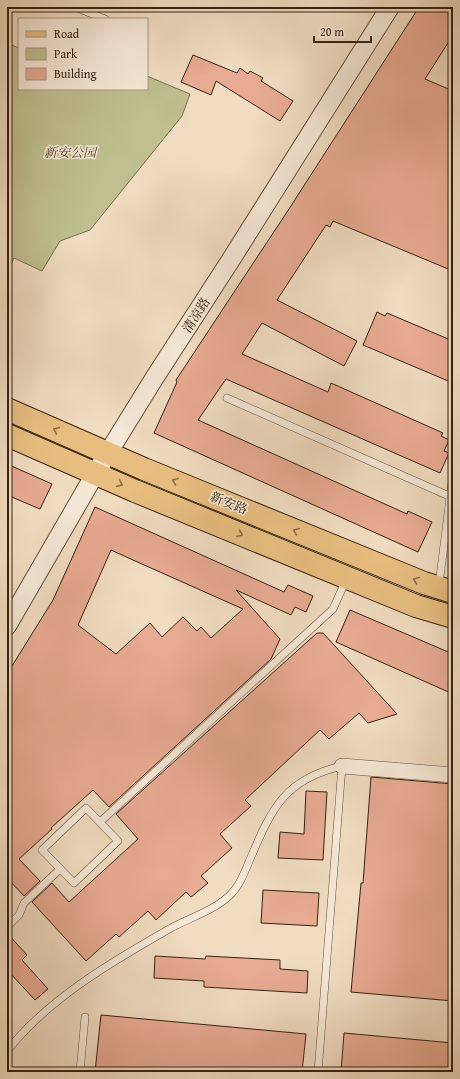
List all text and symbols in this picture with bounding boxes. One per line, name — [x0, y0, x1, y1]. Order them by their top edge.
legend — [18, 18, 148, 90]
scale bar — [314, 18, 371, 44]
text: 20 m — [320, 23, 344, 40]
text: Road — [54, 25, 80, 42]
text: Park — [54, 45, 78, 62]
text: Building — [54, 65, 97, 82]
park label: 新安公园 — [44, 143, 98, 162]
street label: 清凉路 — [177, 293, 215, 337]
one-way arrow — [52, 427, 60, 435]
one-way arrow — [172, 478, 179, 486]
one-way arrow — [116, 480, 123, 488]
street label: 新安路 — [207, 487, 251, 519]
one-way arrow — [292, 527, 299, 535]
one-way arrow — [235, 529, 243, 537]
one-way arrow — [413, 576, 420, 584]

